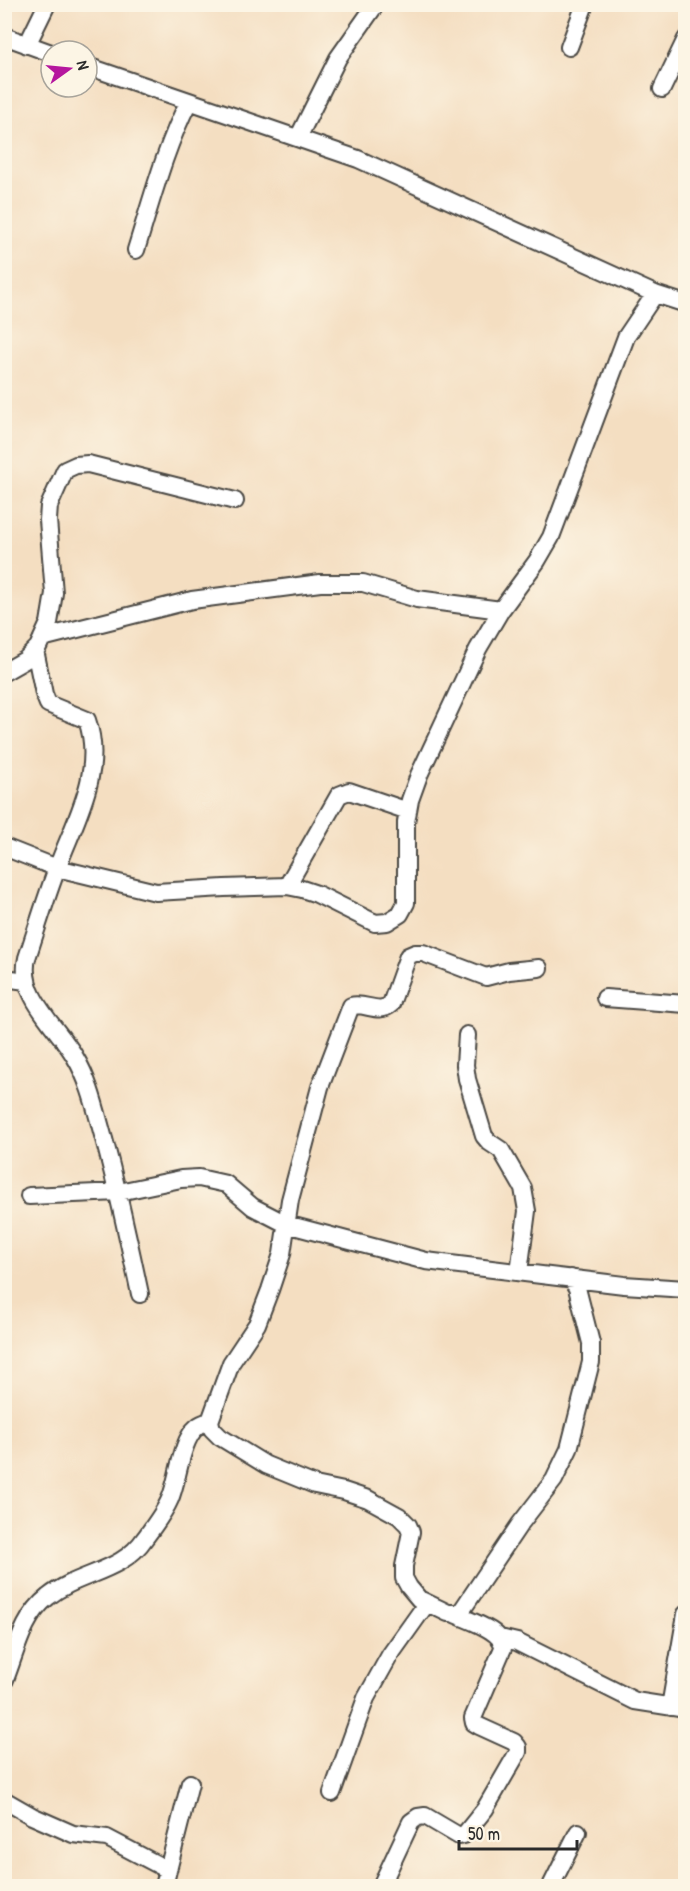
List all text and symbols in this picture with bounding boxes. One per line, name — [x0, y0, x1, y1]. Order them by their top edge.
north arrow — [39, 39, 99, 99]
text: N — [72, 58, 95, 73]
scale bar — [459, 1813, 578, 1851]
text: 50 m — [468, 1821, 500, 1846]

